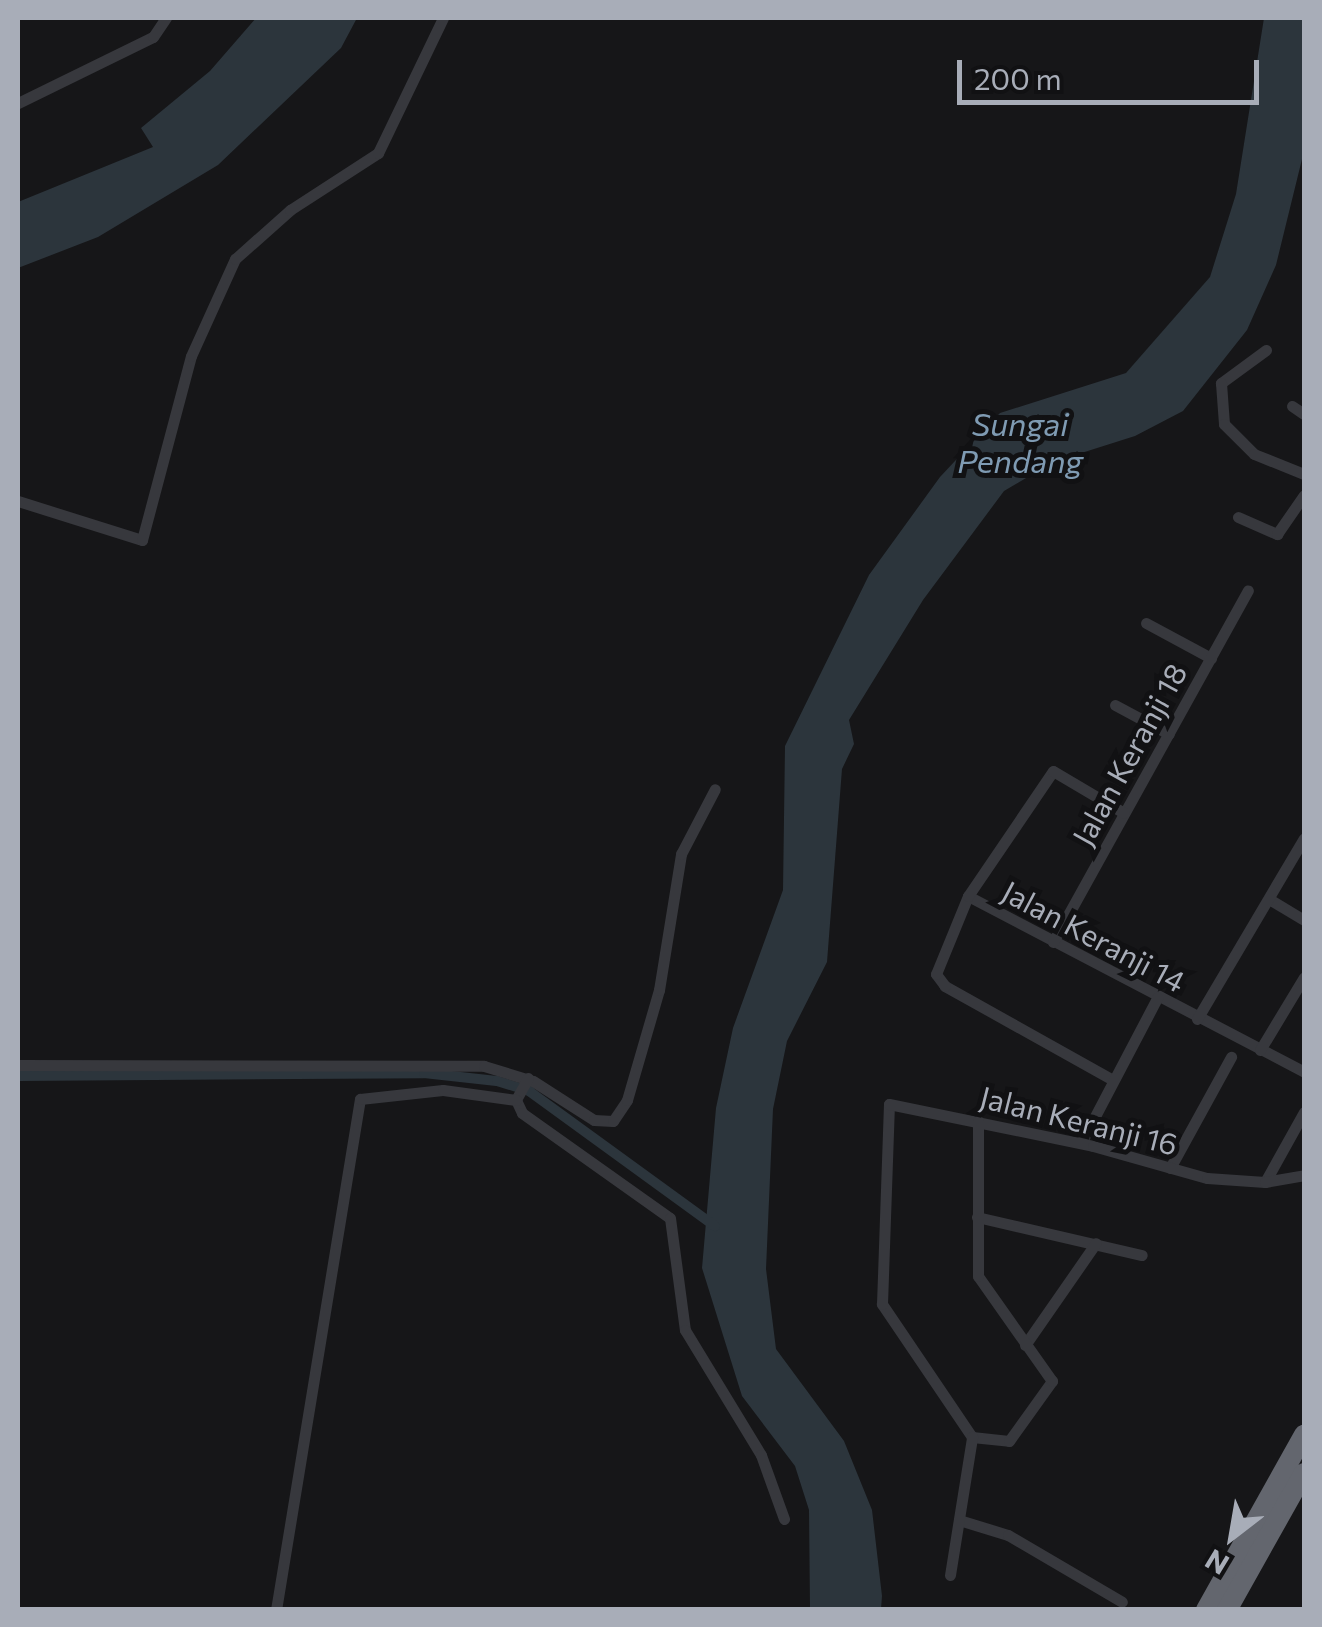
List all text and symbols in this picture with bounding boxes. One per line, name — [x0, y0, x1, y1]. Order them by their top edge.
scale bar — [962, 40, 1264, 102]
text: 200 m — [974, 59, 1062, 96]
water label: Sungai Pendang — [957, 405, 1083, 480]
street label: Jalan Keranji 18 — [1064, 657, 1194, 851]
street label: Jalan Keranji 14 — [996, 873, 1192, 999]
street label: Jalan Keranji 16 — [977, 1078, 1181, 1162]
north arrow — [1182, 1487, 1282, 1587]
text: N — [1199, 1543, 1234, 1583]

